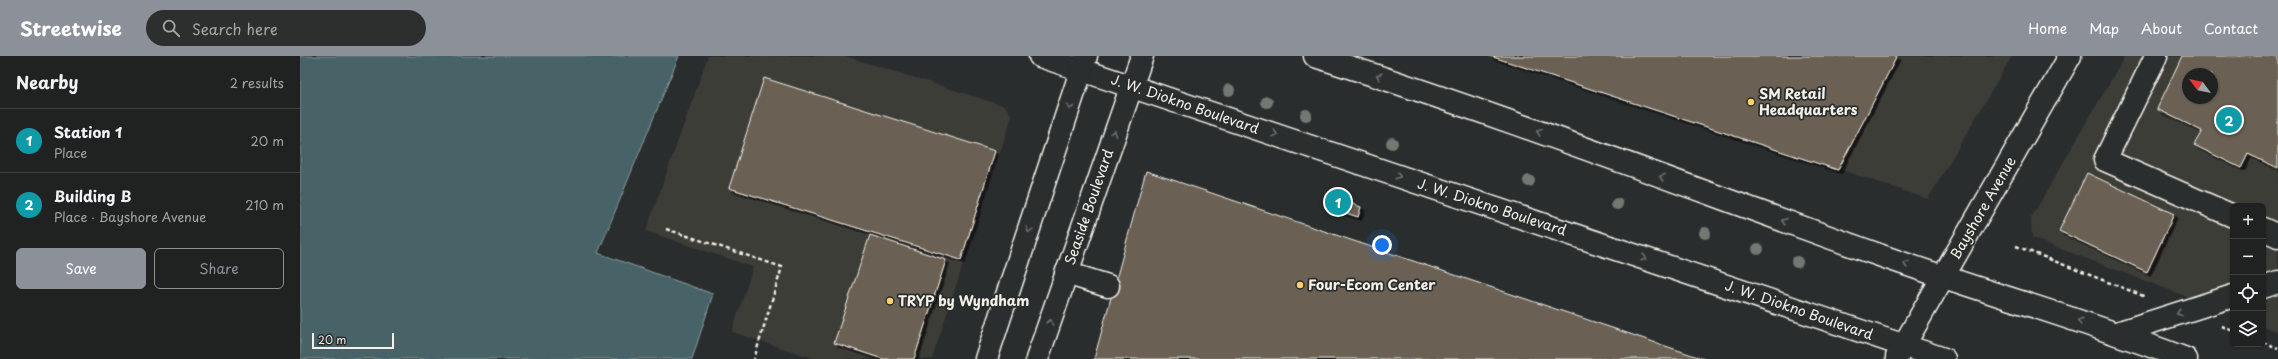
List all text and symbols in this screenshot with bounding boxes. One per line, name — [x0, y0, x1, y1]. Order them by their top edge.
search box — [146, 10, 426, 46]
text: Streetwise — [20, 14, 122, 42]
icon: search — [160, 17, 182, 39]
text: Search here — [192, 17, 278, 40]
text: Home — [2028, 18, 2067, 39]
text: Map — [2089, 18, 2119, 39]
text: About — [2141, 18, 2182, 39]
text: Contact — [2204, 18, 2258, 39]
street label: J. W. Diokno Boulevard — [1108, 68, 1262, 139]
north arrow — [2182, 68, 2218, 104]
text: Nearby — [16, 69, 78, 95]
text: 2 results — [230, 73, 284, 92]
one-way arrow — [1375, 73, 1382, 81]
place label: SM Retail Headquarters — [1759, 83, 1858, 120]
marker: SM Retail Headquarters — [1746, 97, 1756, 107]
one-way arrow — [1066, 103, 1074, 110]
pin: 2 — [2216, 105, 2242, 135]
text: Station 1 — [54, 120, 122, 143]
one-way arrow — [1110, 129, 1118, 136]
one-way arrow — [1536, 129, 1543, 137]
one-way arrow — [1271, 130, 1278, 138]
text: 1 — [26, 131, 32, 150]
text: 20 m — [250, 131, 284, 150]
text: Place — [54, 143, 87, 162]
street label: Seaside Boulevard — [1059, 146, 1118, 268]
street label: Bayshore Avenue — [1945, 152, 2021, 263]
one-way arrow — [1394, 171, 1401, 179]
street label: J. W. Diokno Boulevard — [1415, 173, 1570, 241]
one-way arrow — [1658, 173, 1665, 181]
text: Building B — [54, 184, 132, 207]
pin: 1 — [1325, 187, 1351, 217]
text: 2 — [24, 195, 34, 214]
text: 210 m — [245, 195, 284, 214]
map controls — [2230, 203, 2266, 347]
button: + — [2230, 203, 2266, 239]
text: Place · Bayshore Avenue — [54, 207, 206, 226]
one-way arrow — [1781, 217, 1788, 225]
one-way arrow — [1025, 226, 1033, 233]
your location — [1372, 235, 1392, 255]
button: − — [2230, 239, 2266, 275]
button: Save — [16, 248, 146, 289]
button: Share — [154, 248, 284, 289]
one-way arrow — [1640, 253, 1647, 262]
one-way arrow — [1903, 260, 1910, 269]
place label: Four-Ecom Center — [1308, 274, 1436, 295]
street label: J. W. Diokno Boulevard — [1722, 274, 1876, 345]
button: locate — [2230, 275, 2266, 311]
marker: Four-Ecom Center — [1295, 280, 1305, 290]
place label: TRYP by Wyndham — [898, 290, 1029, 311]
marker: TRYP by Wyndham — [885, 296, 895, 306]
one-way arrow — [2175, 308, 2182, 317]
button: layers — [2230, 311, 2266, 347]
one-way arrow — [2076, 317, 2083, 325]
one-way arrow — [1045, 319, 1053, 326]
scale bar — [312, 331, 394, 350]
text: 20 m — [318, 331, 346, 348]

